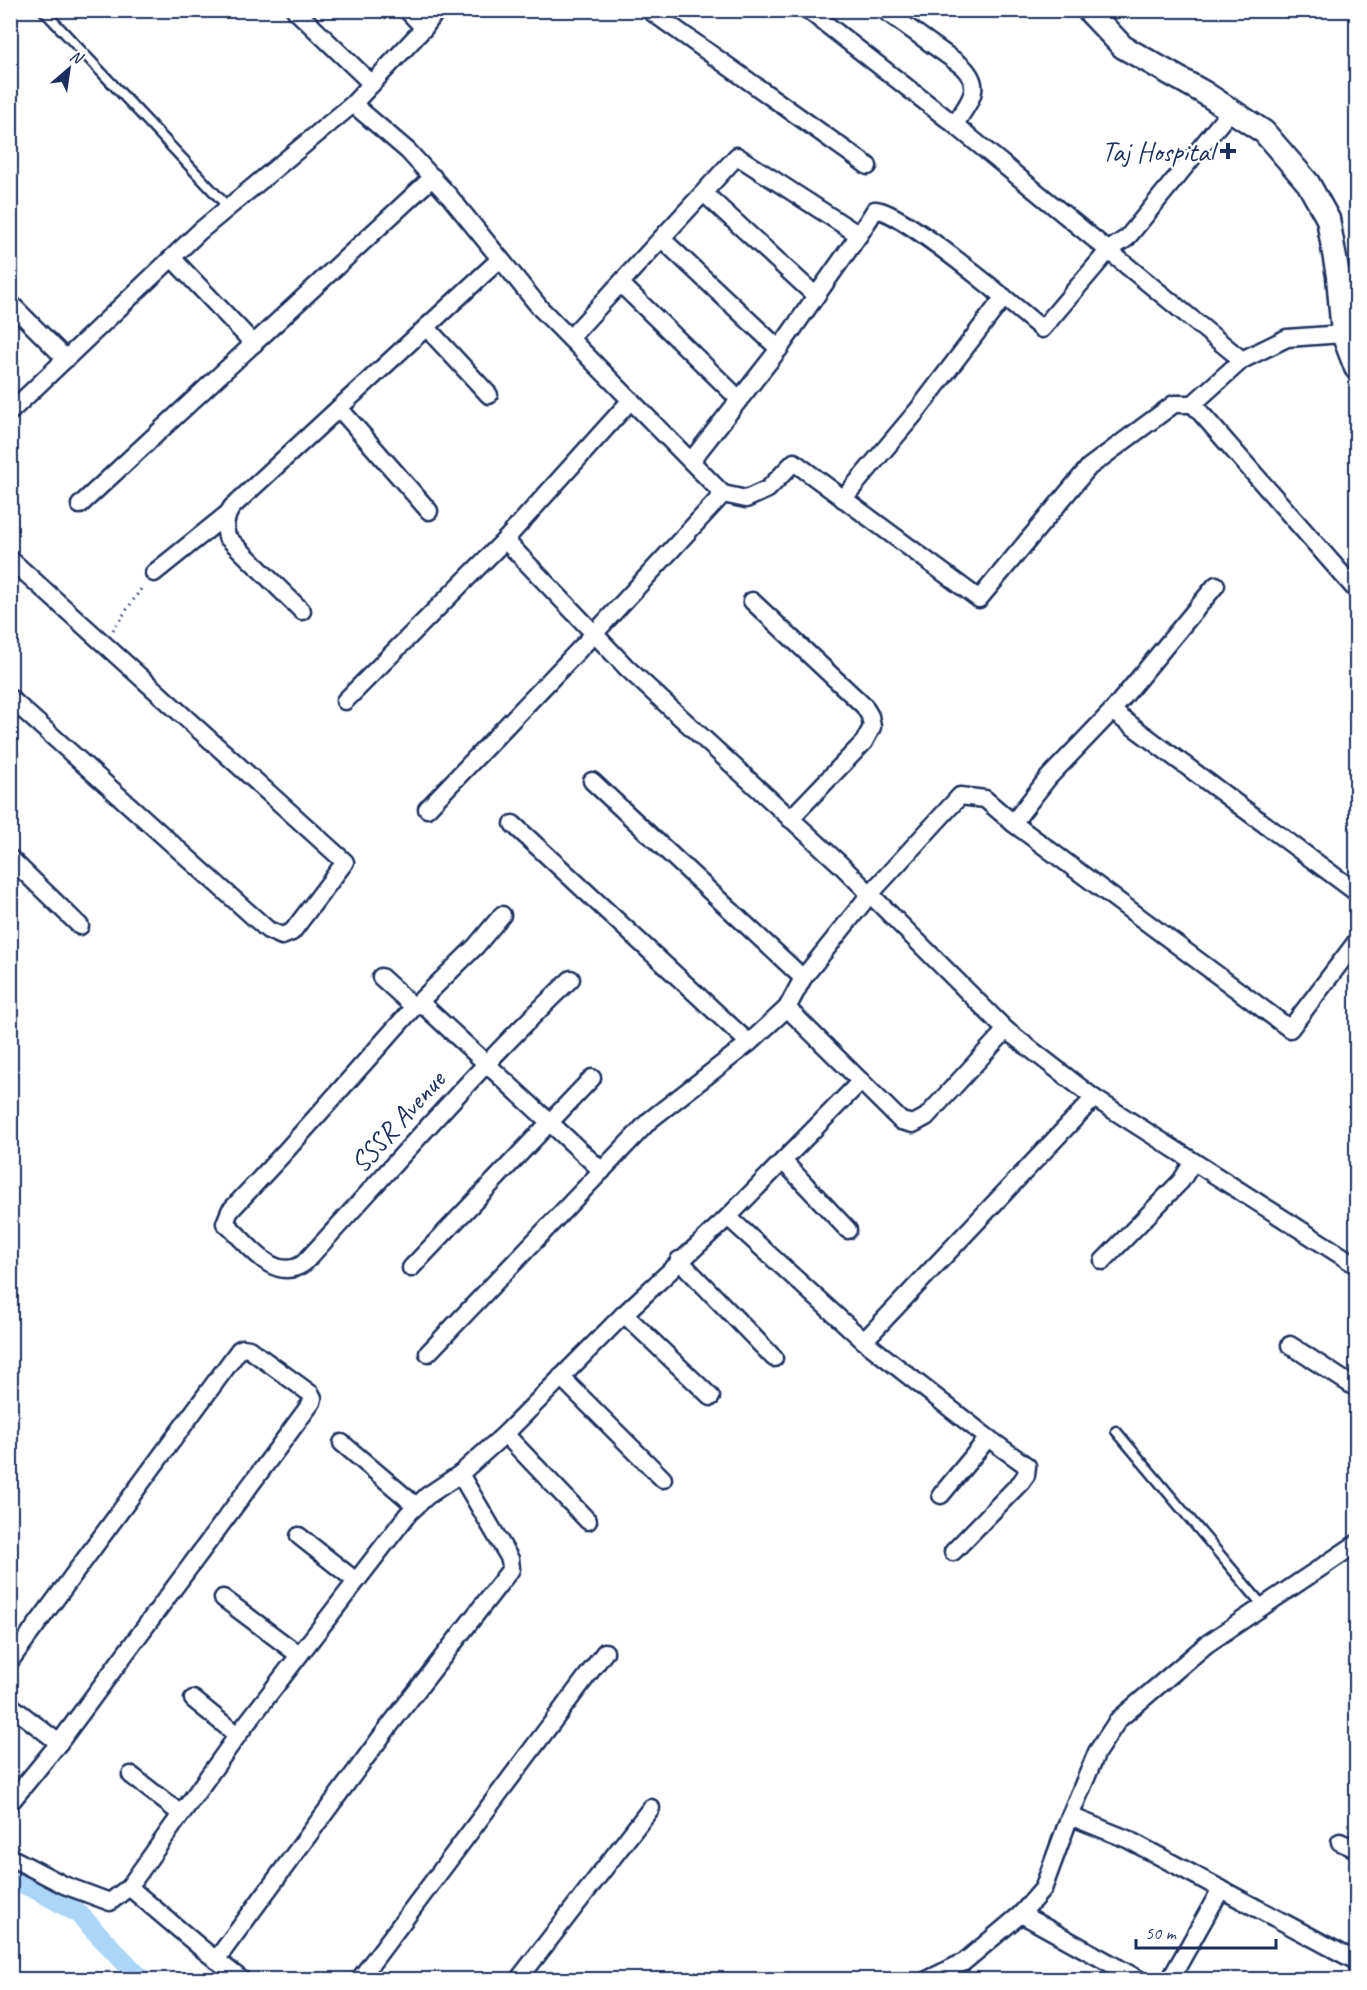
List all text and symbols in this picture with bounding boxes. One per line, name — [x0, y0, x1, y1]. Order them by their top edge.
north arrow — [39, 39, 99, 99]
text: N — [67, 46, 88, 69]
place label: Taj Hospital — [1102, 134, 1219, 169]
marker: Taj Hospital — [1219, 142, 1237, 160]
street label: SSSR Avenue — [342, 1062, 454, 1180]
scale bar — [1136, 1912, 1276, 1950]
text: 50 m — [1145, 1922, 1178, 1944]

